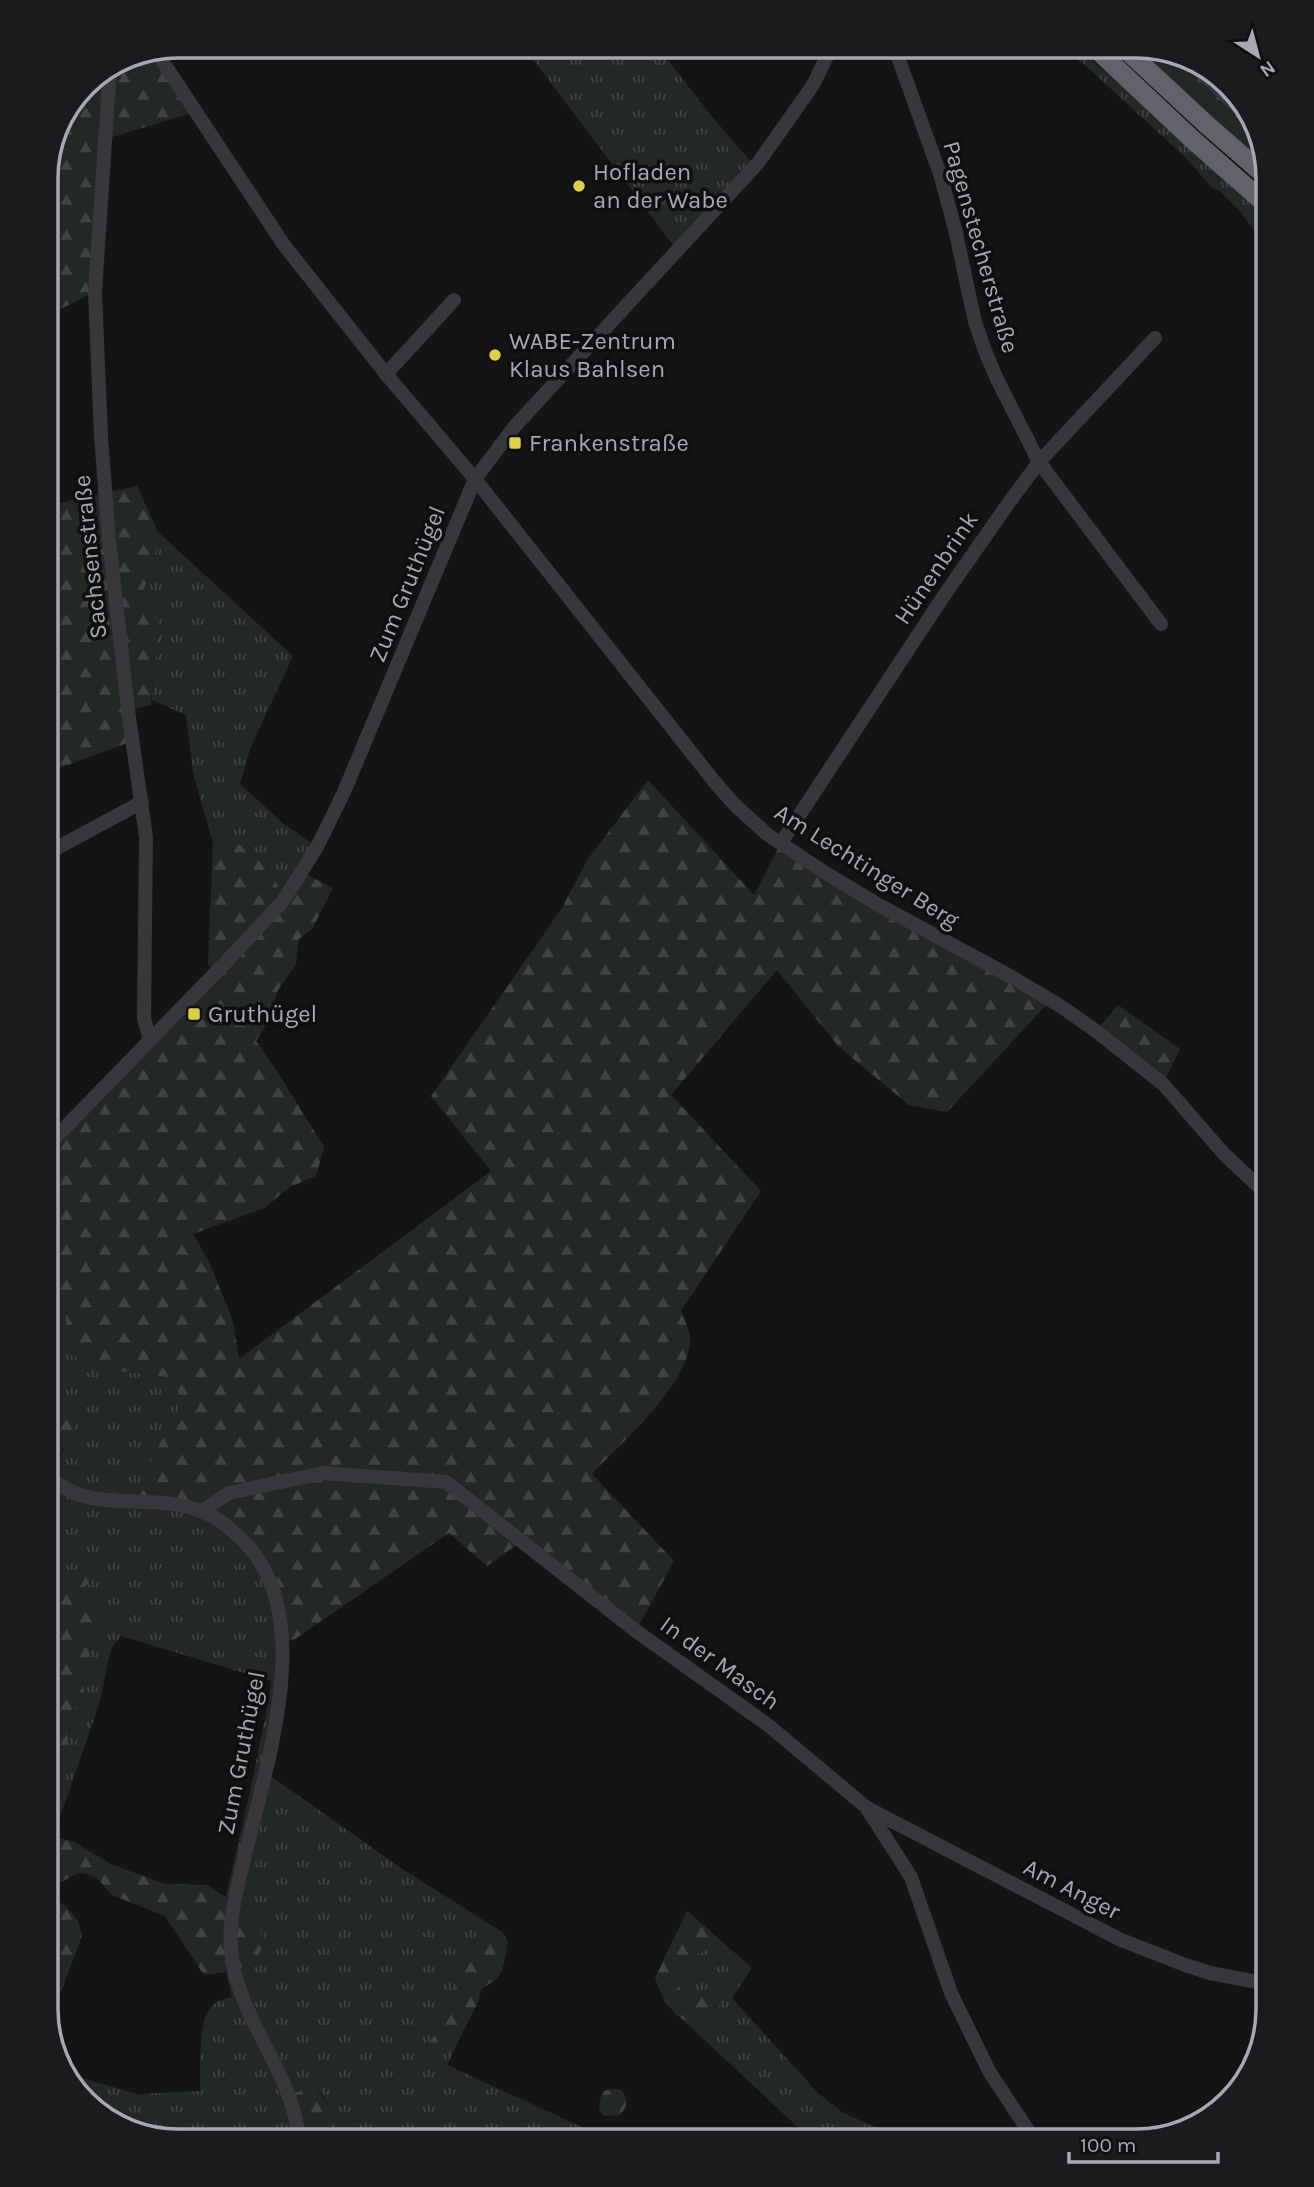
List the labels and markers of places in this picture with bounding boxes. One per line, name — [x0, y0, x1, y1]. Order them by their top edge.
place label: Hofladen an der Wabe — [593, 158, 728, 214]
marker: Hofladen an der Wabe — [571, 178, 587, 194]
place label: WABE-Zentrum Klaus Bahlsen — [509, 327, 676, 383]
marker: WABE-Zentrum Klaus Bahlsen — [487, 347, 503, 363]
place label: Frankenstraße — [529, 429, 689, 457]
marker: Frankenstraße — [507, 435, 523, 451]
place label: Gruthügel — [208, 1000, 317, 1028]
marker: Gruthügel — [186, 1006, 202, 1022]

